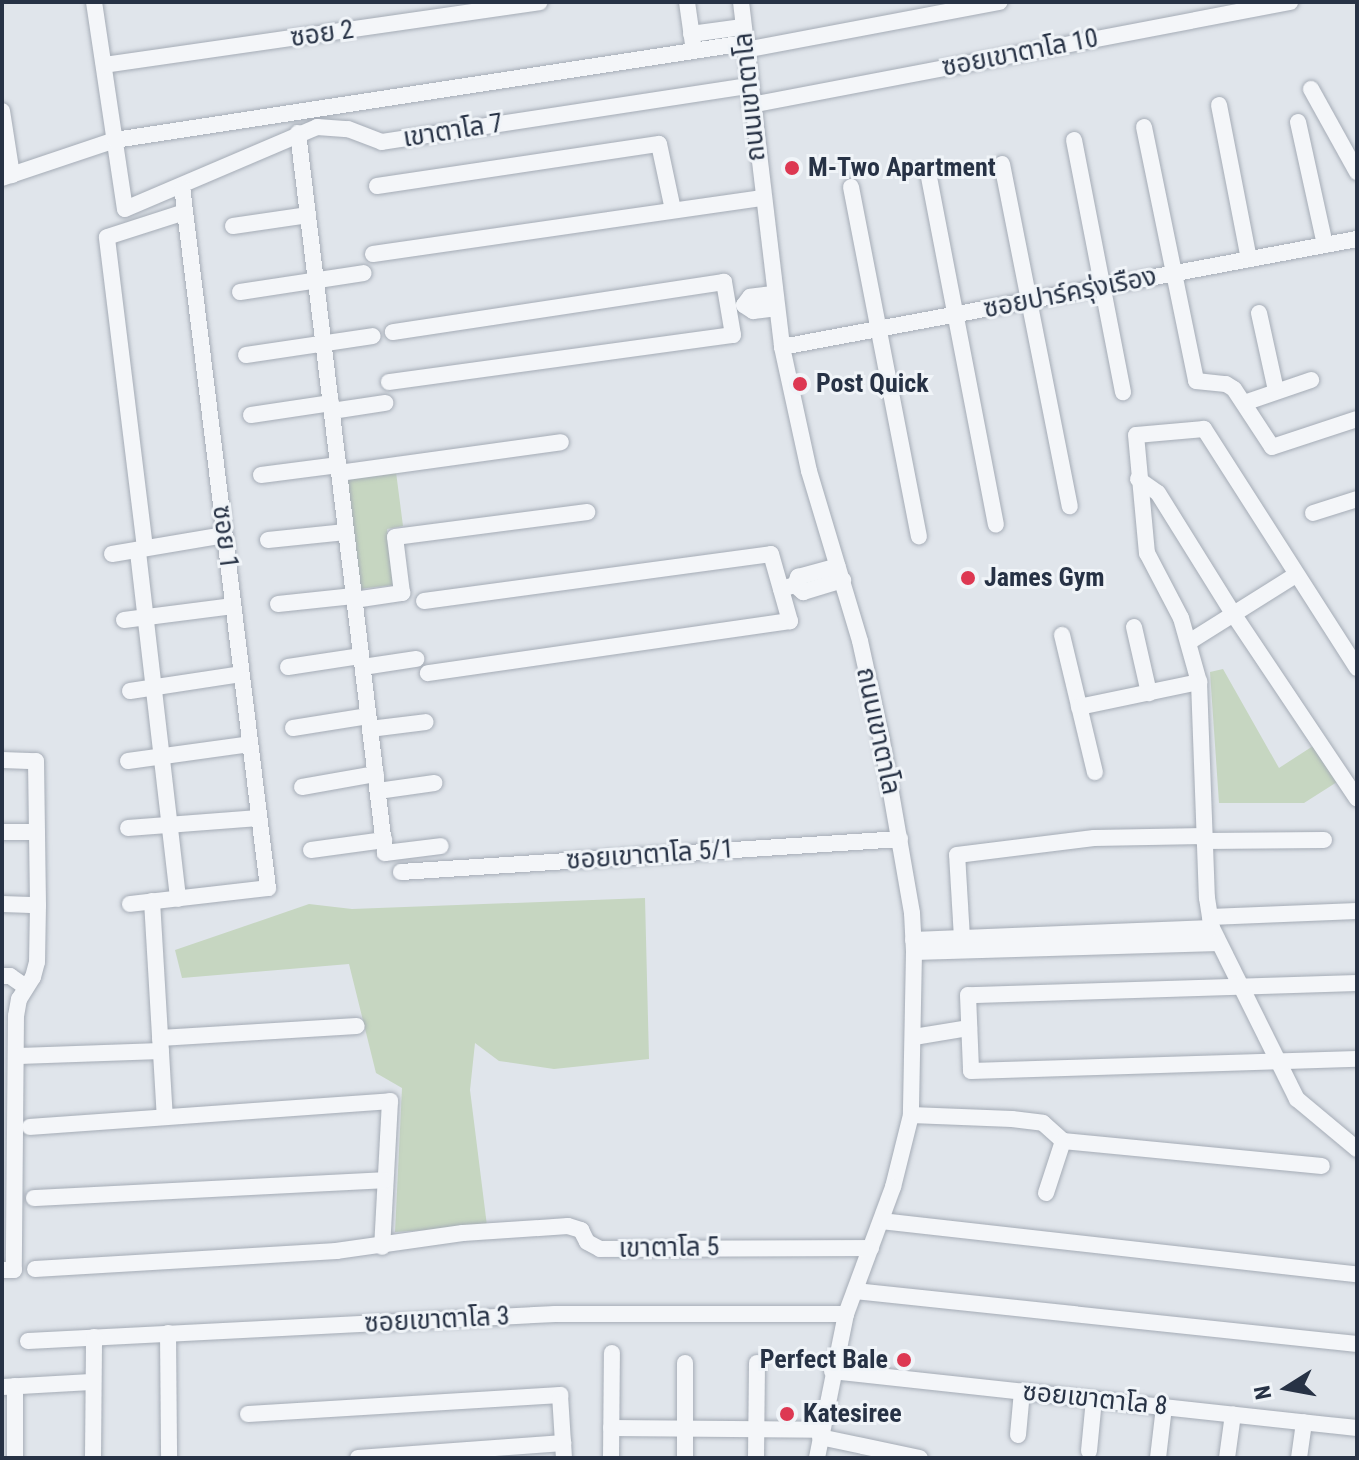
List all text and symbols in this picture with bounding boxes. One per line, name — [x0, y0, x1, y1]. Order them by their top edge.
street label: ซอย 2 — [288, 14, 356, 54]
street label: ซอยเขาตาโล 10 — [939, 23, 1101, 83]
street label: ถนนเขาตาโล — [728, 31, 772, 163]
street label: เขาตาโล 7 — [401, 108, 505, 154]
place label: M-Two Apartment — [808, 152, 996, 184]
marker: M-Two Apartment — [783, 159, 801, 177]
street label: ซอยปาร์ครุ่งเรือง — [981, 261, 1159, 325]
place label: Post Quick — [816, 368, 929, 400]
marker: Post Quick — [791, 375, 809, 393]
street label: ซอย 1 — [206, 504, 244, 570]
place label: James Gym — [984, 562, 1105, 594]
marker: James Gym — [959, 569, 977, 587]
street label: ถนนเขาตาโล — [849, 664, 907, 798]
street label: ซอยเขาตาโล 5/1 — [565, 834, 735, 876]
street label: เขาตาโล 5 — [618, 1232, 720, 1264]
street label: ซอยเขาตาโล 3 — [364, 1301, 510, 1339]
place label: Perfect Bale — [760, 1344, 888, 1376]
north arrow — [1247, 1348, 1327, 1428]
marker: Perfect Bale — [895, 1351, 913, 1369]
street label: ซอยเขาตาโล 8 — [1021, 1376, 1169, 1422]
text: N — [1249, 1384, 1277, 1402]
place label: Katesiree — [803, 1398, 902, 1430]
marker: Katesiree — [778, 1405, 796, 1423]

